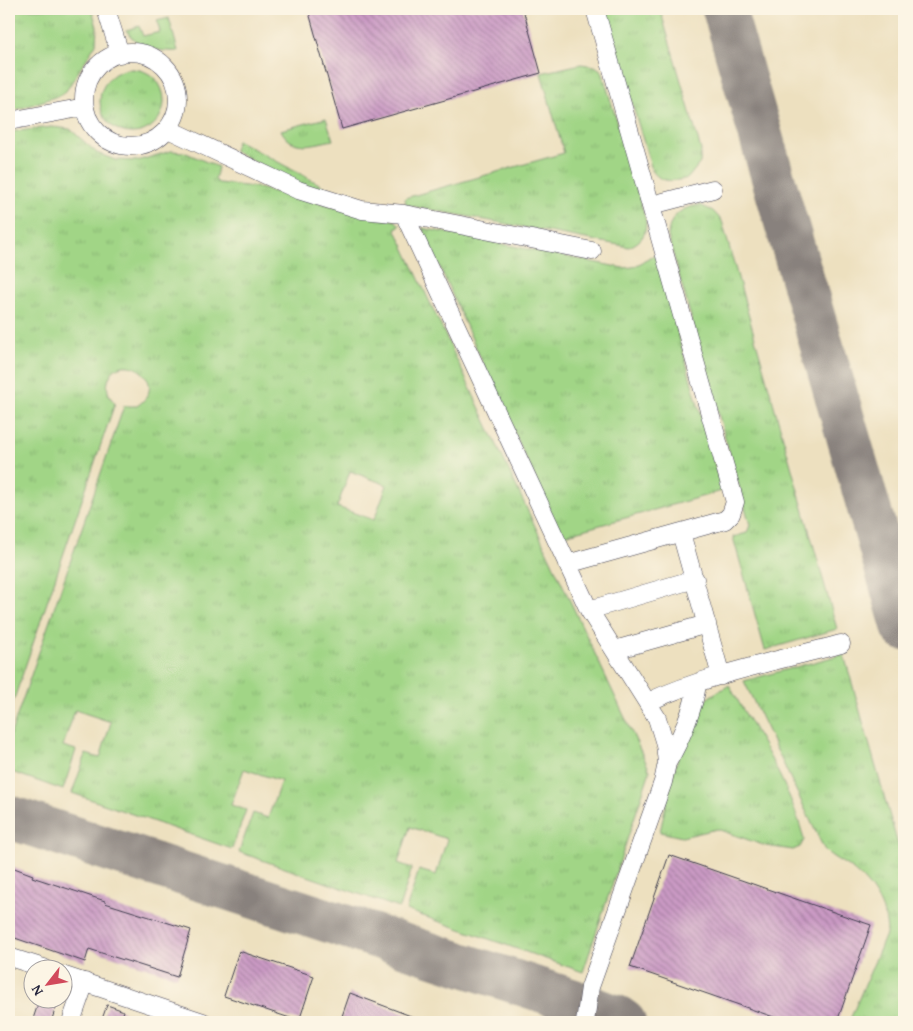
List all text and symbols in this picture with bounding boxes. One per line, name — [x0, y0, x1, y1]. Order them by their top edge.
north arrow — [22, 958, 72, 1008]
text: N — [26, 981, 48, 1000]

